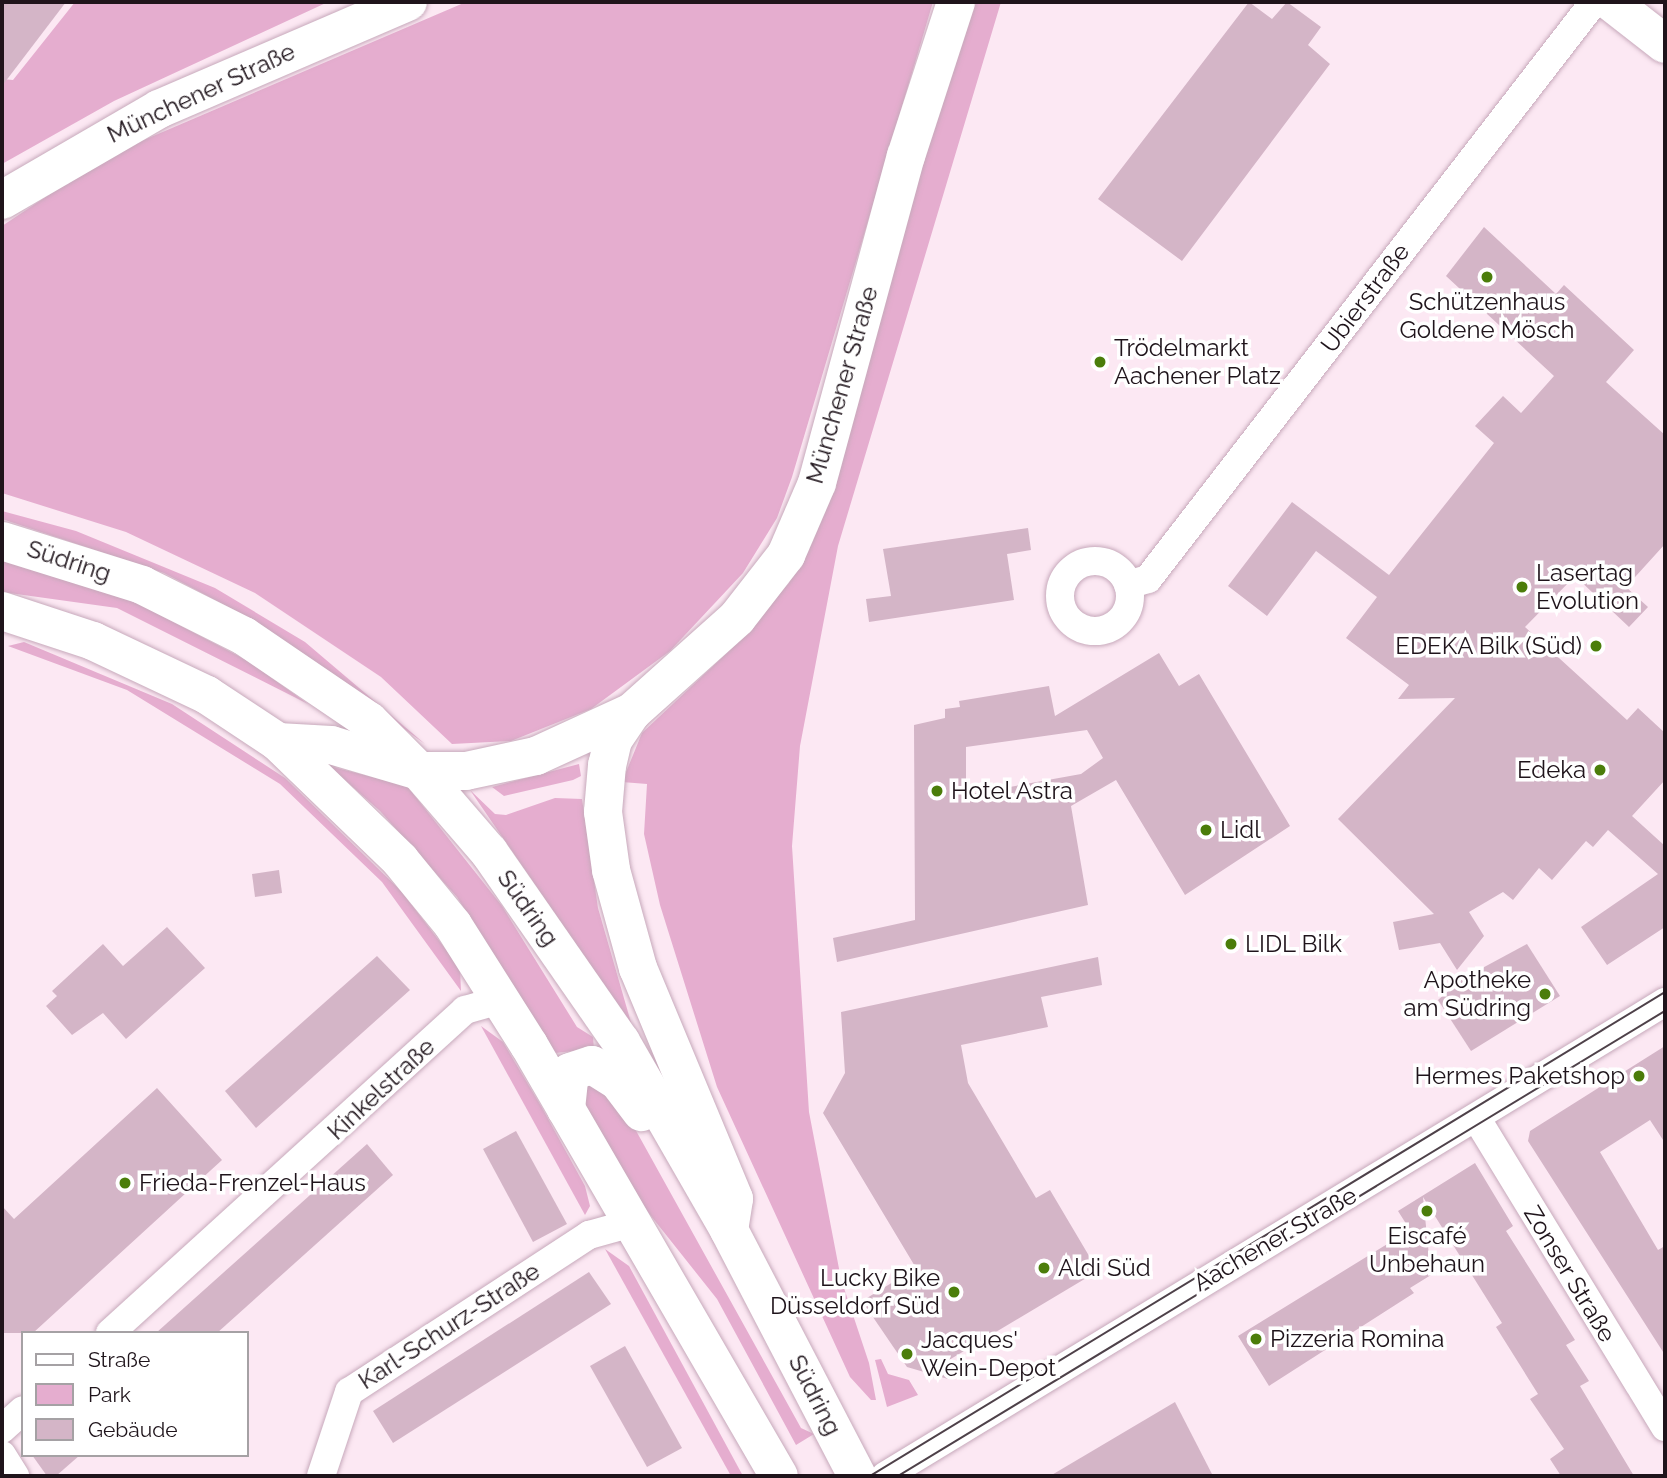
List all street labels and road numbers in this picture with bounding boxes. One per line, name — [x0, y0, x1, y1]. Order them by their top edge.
street label: Münchener Straße — [102, 37, 300, 149]
street label: Ubierstraße — [1315, 238, 1415, 358]
street label: Münchener Straße — [800, 283, 884, 487]
street label: Südring — [24, 534, 114, 588]
street label: Südring — [491, 864, 565, 952]
street label: Kinkelstraße — [322, 1032, 440, 1146]
street label: Aachener Straße — [1188, 1180, 1362, 1298]
street label: Zonser Straße — [1518, 1200, 1622, 1348]
street label: Karl-Schurz-Straße — [353, 1257, 545, 1395]
street label: Südring — [783, 1350, 847, 1440]

